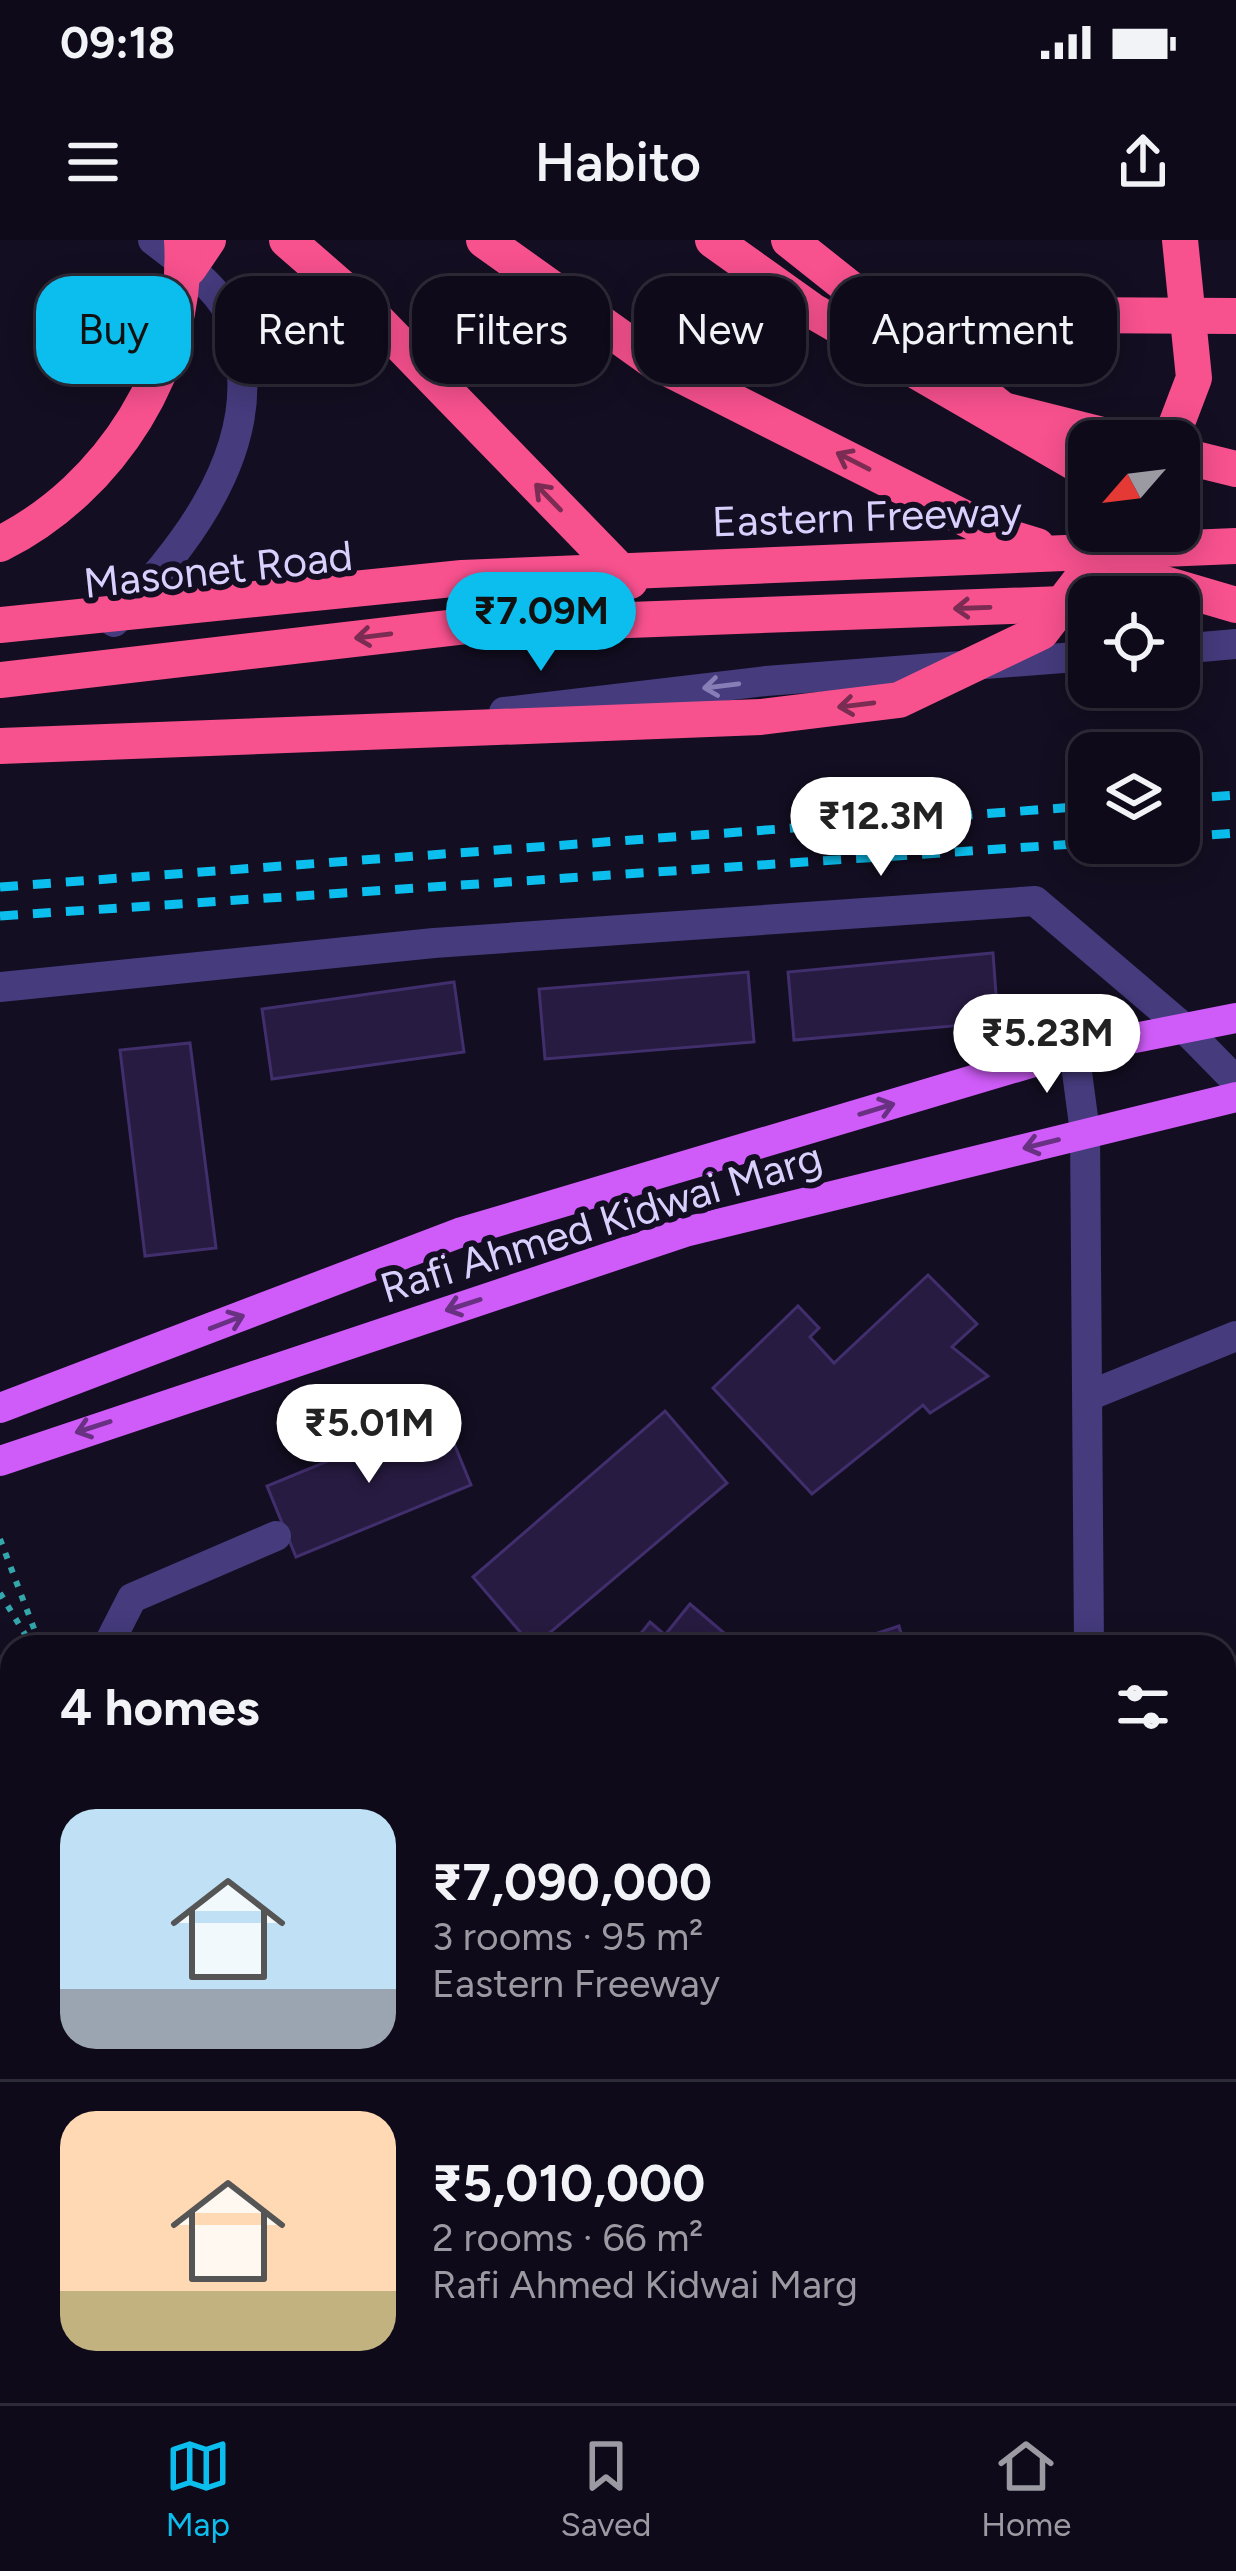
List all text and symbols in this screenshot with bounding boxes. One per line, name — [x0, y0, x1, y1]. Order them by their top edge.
text: 09:18 — [60, 15, 175, 69]
icon: menu — [60, 129, 126, 195]
icon: share — [1110, 129, 1176, 195]
text: Habito — [535, 130, 701, 195]
chip: Buy — [36, 276, 191, 384]
chip: Rent — [215, 276, 388, 384]
chip: Filters — [412, 276, 610, 384]
chip: New — [634, 276, 806, 384]
chip: Apartment — [830, 276, 1117, 384]
north arrow — [1068, 420, 1200, 552]
map controls — [1068, 420, 1200, 864]
one-way arrow — [835, 449, 871, 472]
one-way arrow — [535, 483, 563, 512]
street label: Eastern Freeway — [711, 486, 1023, 547]
street label: Masonet Road — [81, 530, 355, 609]
pin: ₹7.09M — [443, 572, 639, 674]
button: locate — [1068, 576, 1200, 708]
text: ₹7.09M — [473, 587, 609, 634]
one-way arrow — [953, 596, 992, 619]
one-way arrow — [354, 626, 393, 648]
one-way arrow — [702, 676, 741, 698]
one-way arrow — [837, 694, 876, 717]
button: layers — [1068, 732, 1200, 864]
pin: ₹12.3M — [783, 777, 979, 879]
text: ₹12.3M — [817, 792, 945, 839]
pin: ₹5.23M — [949, 994, 1145, 1096]
text: ₹5.23M — [980, 1009, 1114, 1056]
one-way arrow — [857, 1097, 895, 1119]
street label: Rafi Ahmed Kidwai Marg — [374, 1131, 828, 1314]
one-way arrow — [1022, 1134, 1060, 1156]
one-way arrow — [445, 1296, 483, 1318]
one-way arrow — [208, 1309, 245, 1331]
pin: ₹5.01M — [271, 1384, 467, 1486]
text: ₹5.01M — [304, 1399, 434, 1446]
one-way arrow — [75, 1418, 113, 1440]
icon: filters — [1110, 1674, 1176, 1740]
text: 4 homes — [60, 1677, 260, 1738]
text: ₹7,090,000 — [432, 1852, 712, 1913]
icon: home — [156, 1857, 300, 2001]
text: 3 rooms · 95 m² — [432, 1913, 703, 1960]
text: Eastern Freeway — [432, 1960, 720, 2007]
text: ₹5,010,000 — [432, 2153, 705, 2214]
icon: home — [156, 2159, 300, 2303]
text: 2 rooms · 66 m² — [432, 2214, 703, 2261]
text: Rafi Ahmed Kidwai Marg — [432, 2261, 858, 2308]
tab: Map — [165, 2433, 231, 2544]
tab: Saved — [560, 2433, 651, 2544]
tab: Home — [981, 2433, 1071, 2544]

